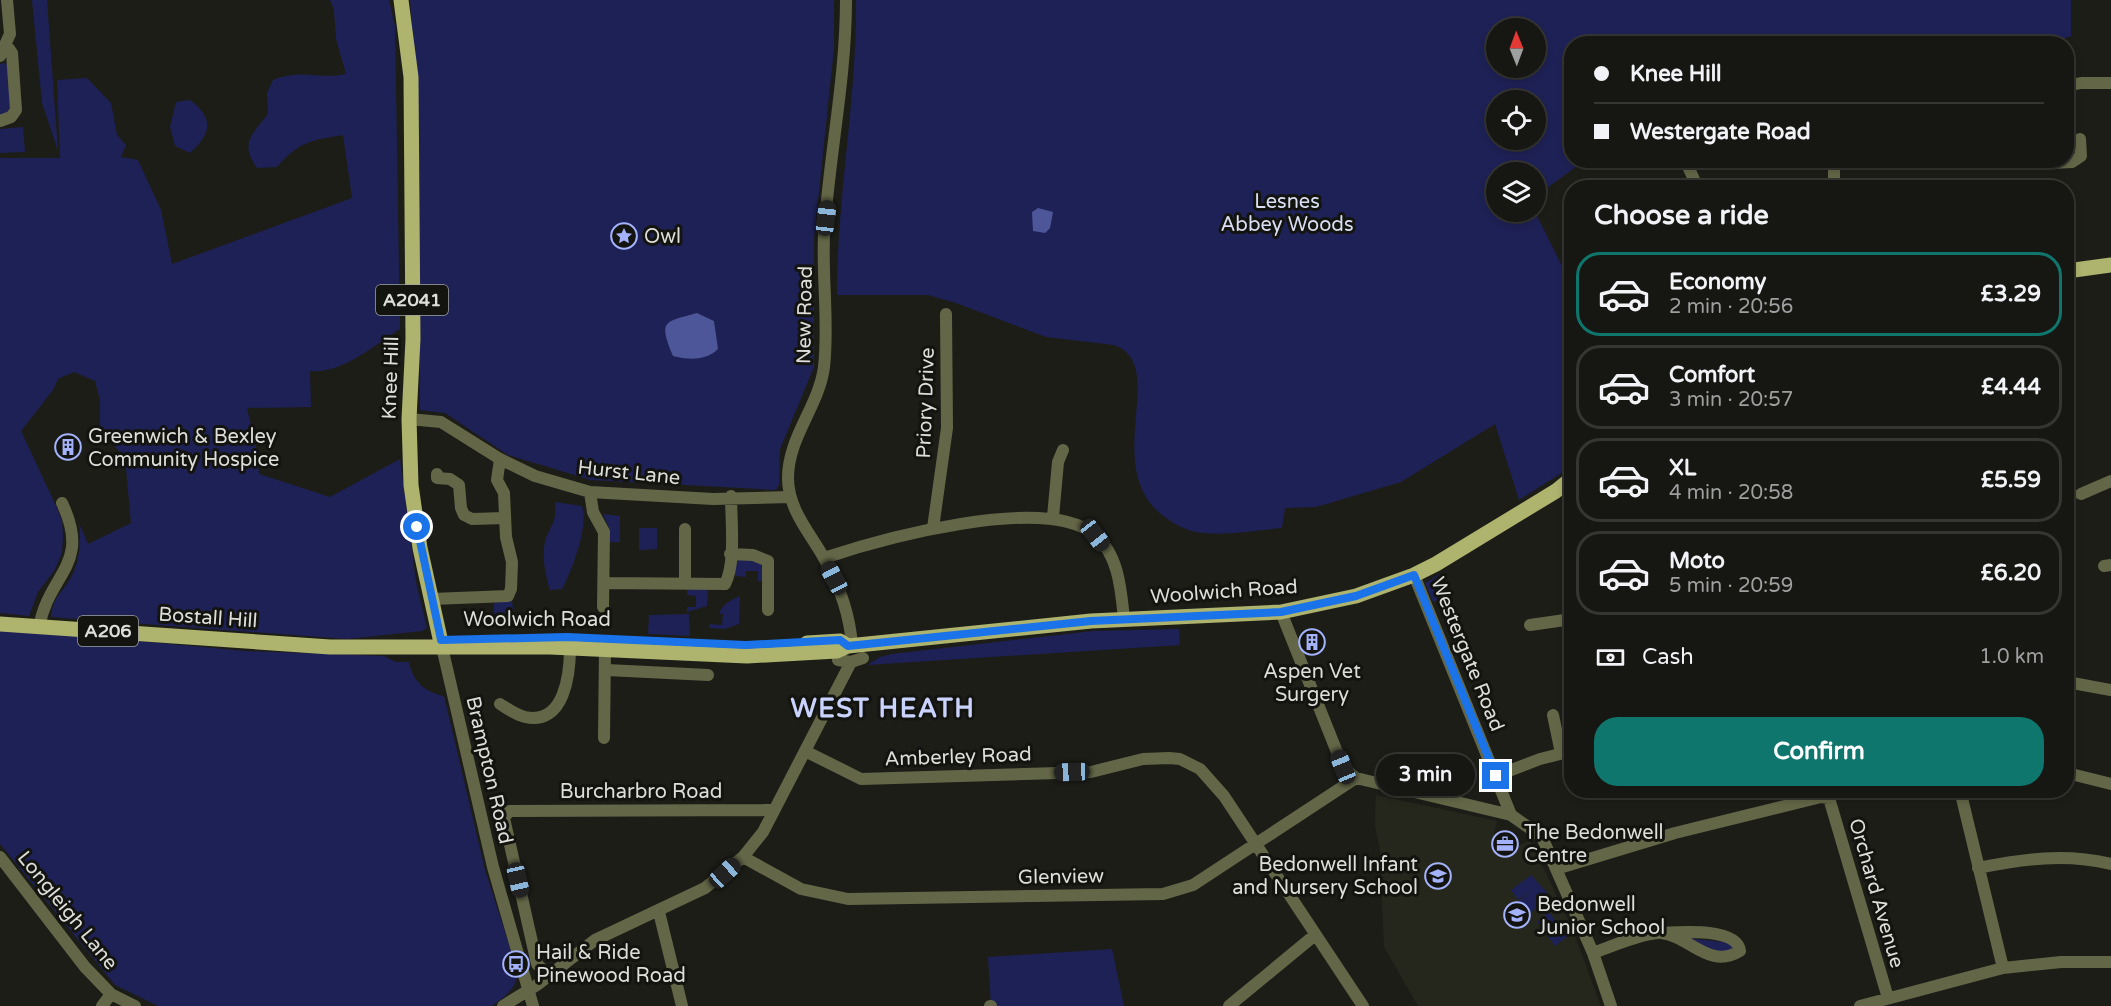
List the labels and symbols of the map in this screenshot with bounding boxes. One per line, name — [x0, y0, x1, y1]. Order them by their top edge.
north arrow — [1486, 18, 1546, 78]
park label: Lesnes Abbey Woods — [1220, 190, 1354, 237]
car — [815, 199, 837, 237]
place icon: Owl — [609, 221, 639, 251]
place label: Owl — [644, 225, 681, 249]
street label: New Road — [792, 266, 818, 364]
road number: A2041 — [376, 285, 448, 315]
street label: Knee Hill — [378, 336, 404, 420]
street label: Priory Drive — [912, 347, 940, 459]
place label: Greenwich & Bexley Community Hospice — [88, 425, 279, 472]
building icon: Greenwich & Bexley Community Hospice — [53, 432, 83, 462]
street label: Hurst Lane — [576, 456, 682, 490]
route start — [403, 513, 430, 540]
car — [1077, 515, 1113, 555]
car — [818, 558, 850, 598]
street label: Westergate Road — [1425, 574, 1509, 735]
street label: Woolwich Road — [1150, 575, 1299, 609]
street label: Bostall Hill — [158, 603, 258, 633]
street label: Woolwich Road — [463, 608, 611, 632]
road number: A206 — [78, 616, 138, 646]
building icon: Aspen Vet Surgery — [1297, 627, 1327, 657]
place label: Aspen Vet Surgery — [1263, 660, 1361, 707]
district label: WEST HEATH — [791, 693, 976, 724]
street label: Brampton Road — [460, 694, 518, 846]
street label: Amberley Road — [884, 742, 1032, 772]
car — [1328, 747, 1358, 787]
callout: 3 min — [1376, 755, 1475, 797]
car — [1054, 762, 1090, 782]
route end — [1482, 762, 1509, 789]
street label: Burcharbro Road — [560, 780, 722, 804]
street label: Orchard Avenue — [1843, 816, 1909, 971]
place label: The Bedonwell Centre — [1524, 821, 1664, 868]
office icon: The Bedonwell Centre — [1490, 829, 1520, 859]
street label: Longleigh Lane — [12, 846, 122, 975]
place label: Bedonwell Infant and Nursery School — [1232, 853, 1418, 900]
car — [706, 854, 744, 892]
car — [505, 860, 531, 900]
school or university icon: Bedonwell Infant and Nursery School — [1423, 861, 1453, 891]
street label: Glenview — [1018, 864, 1104, 890]
place label: Bedonwell Junior School — [1537, 893, 1665, 940]
school or university icon: Bedonwell Junior School — [1502, 900, 1532, 930]
place label: Hail & Ride Pinewood Road — [536, 941, 686, 988]
bus stop icon: Hail & Ride Pinewood Road — [501, 949, 531, 979]

